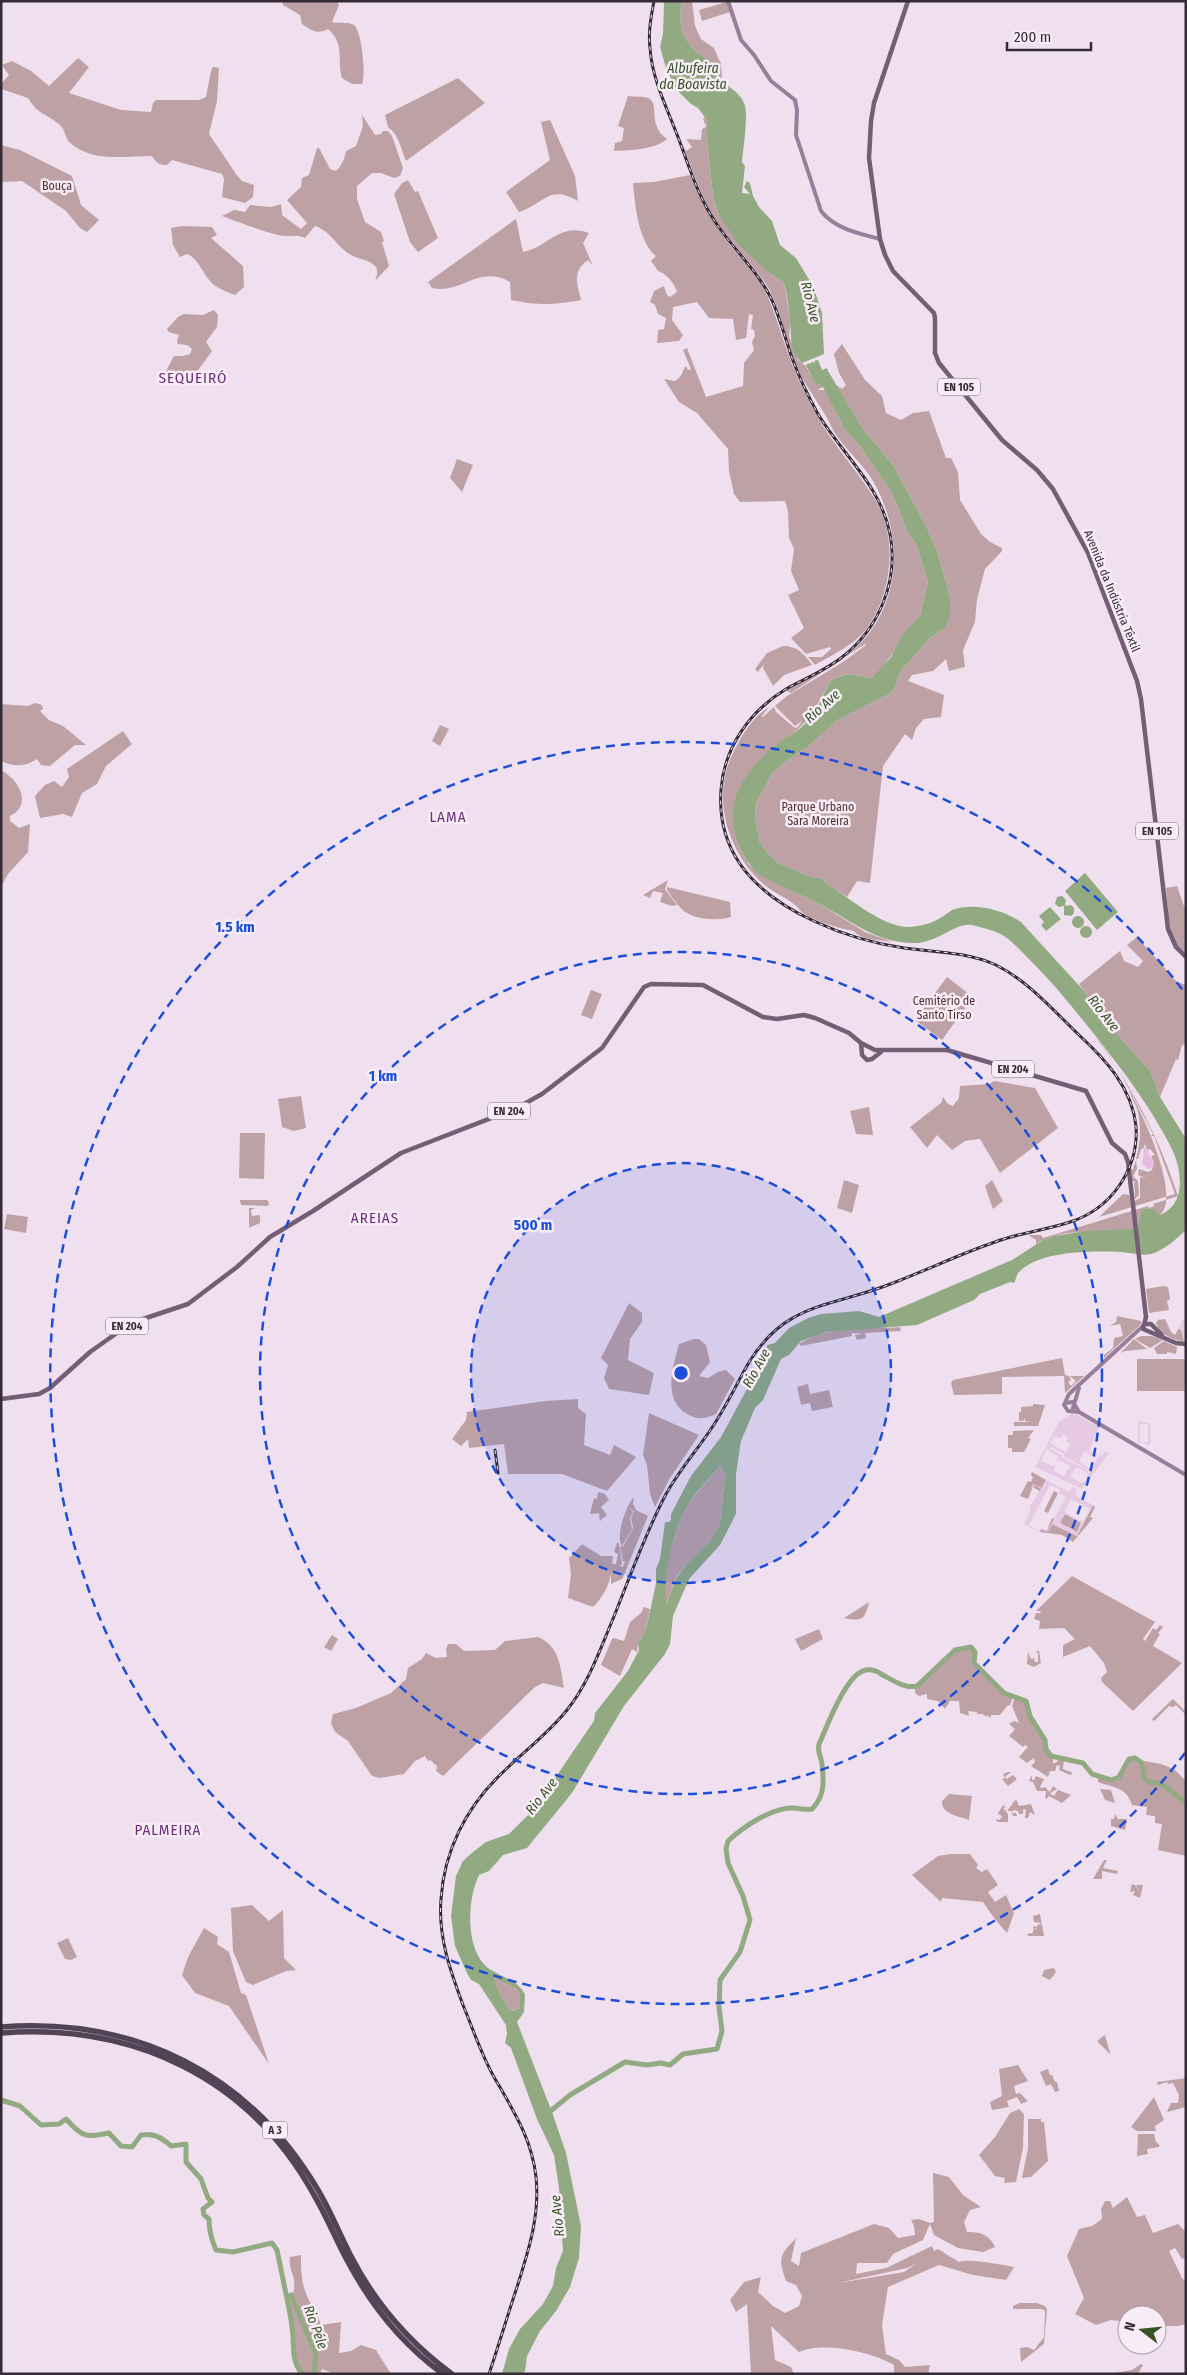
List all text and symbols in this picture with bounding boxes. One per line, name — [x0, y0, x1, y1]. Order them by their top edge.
scale bar — [1007, 20, 1091, 52]
text: 200 m — [1014, 28, 1051, 46]
water label: Albufeira da Boavista — [659, 60, 727, 93]
park label: Bouça — [42, 179, 72, 193]
water label: Rio Ave — [797, 280, 824, 325]
district label: SEQUEIRÓ — [159, 369, 227, 387]
road number: EN 105 — [938, 378, 980, 396]
street label: Avenida da Indústria Têxtil — [1081, 528, 1143, 654]
water label: Rio Ave — [801, 686, 844, 727]
park label: Parque Urbano Sara Moreira — [782, 800, 854, 828]
district label: LAMA — [429, 808, 467, 826]
road number: EN 105 — [1136, 822, 1178, 839]
text: 1.5 km — [215, 918, 255, 936]
water label: Rio Ave — [1084, 992, 1123, 1035]
park label: Cemitério de Santo Tirso — [913, 994, 975, 1022]
road number: EN 204 — [992, 1060, 1034, 1078]
text: 1 km — [369, 1067, 397, 1085]
road number: EN 204 — [488, 1102, 530, 1120]
district label: AREIAS — [351, 1209, 399, 1227]
text: 500 m — [514, 1216, 552, 1234]
road number: EN 204 — [106, 1318, 148, 1334]
water label: Rio Ave — [739, 1346, 774, 1391]
centre of rings — [672, 1364, 690, 1382]
water label: Rio Ave — [522, 1774, 561, 1818]
district label: PALMEIRA — [134, 1821, 202, 1839]
road number: A 3 — [262, 2122, 288, 2138]
water label: Rio Ave — [547, 2194, 568, 2238]
water label: Rio Péle — [300, 2303, 331, 2352]
north arrow — [1117, 2305, 1167, 2355]
text: N — [1121, 2320, 1139, 2333]

